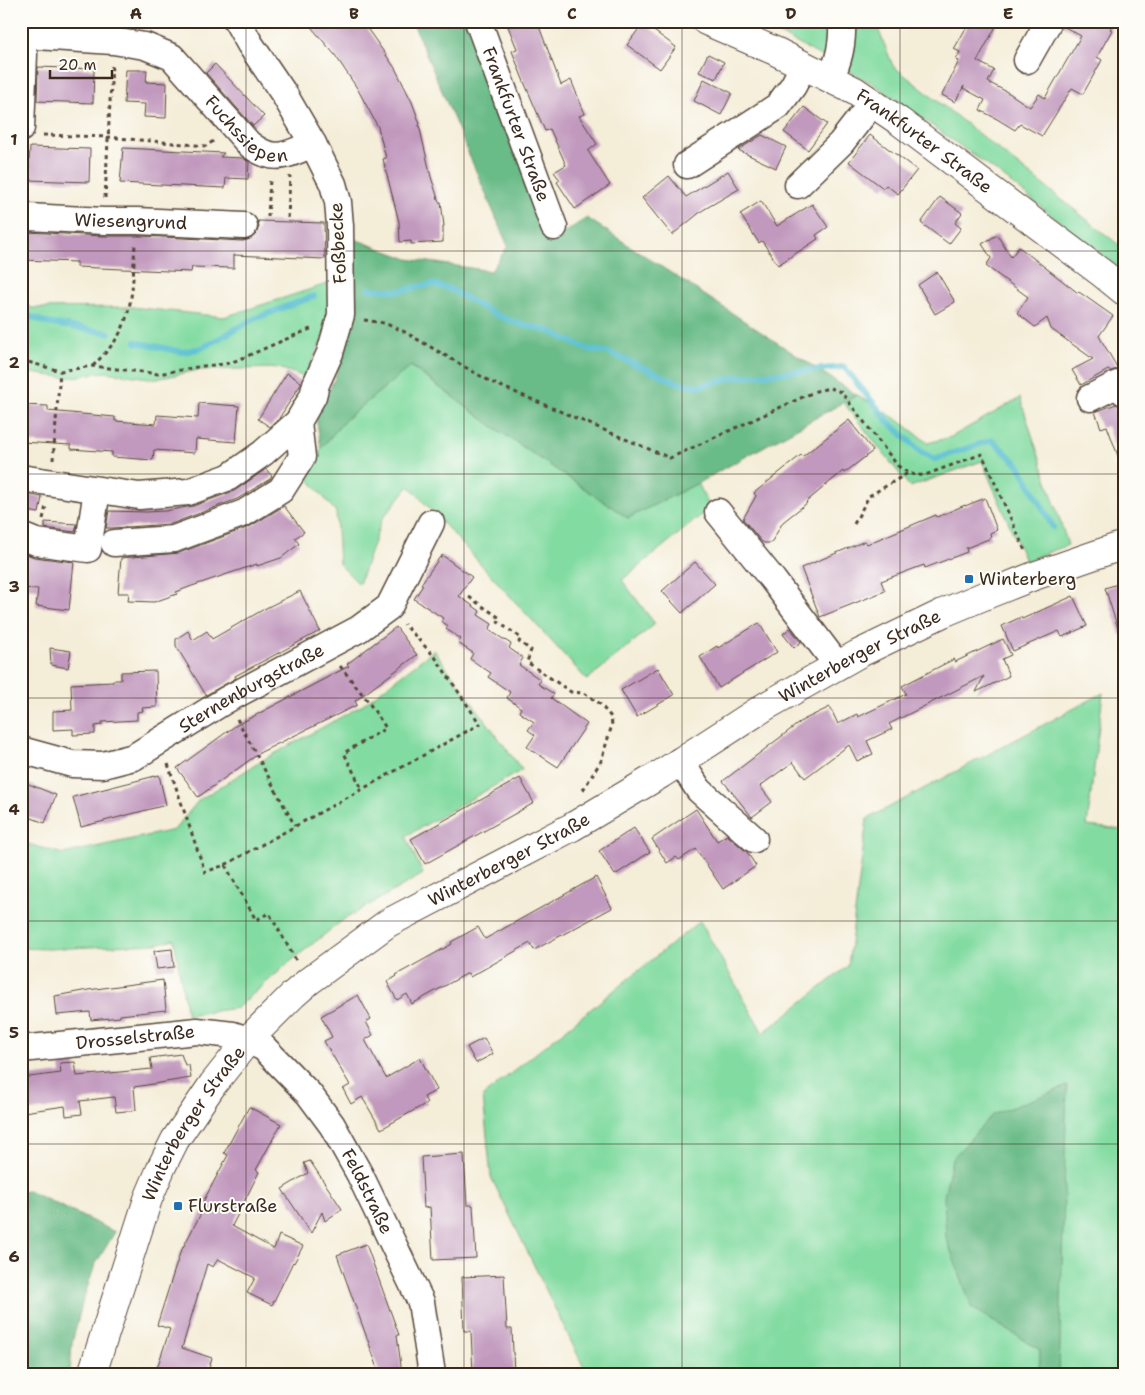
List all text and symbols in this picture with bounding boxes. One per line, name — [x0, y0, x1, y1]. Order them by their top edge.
text: A — [130, 3, 142, 24]
text: B — [349, 3, 359, 24]
text: C — [567, 3, 577, 24]
text: D — [785, 3, 797, 24]
text: E — [1003, 3, 1013, 24]
street label: Frankfurter Straße — [477, 43, 556, 205]
scale bar — [50, 48, 112, 80]
text: 20 m — [58, 55, 97, 75]
street label: Frankfurter Straße — [851, 83, 997, 199]
street label: Fuchssiepen — [199, 90, 289, 168]
text: 1 — [10, 129, 18, 150]
street label: Foßbecke — [324, 202, 352, 284]
street label: Wiesengrund — [74, 207, 188, 235]
text: 2 — [8, 352, 20, 373]
place label: Winterberg — [979, 567, 1076, 591]
marker: Winterberg — [963, 573, 975, 585]
text: 3 — [8, 576, 20, 597]
street label: Winterberger Straße — [774, 604, 945, 708]
street label: Sternenburgstraße — [174, 638, 328, 739]
text: 4 — [8, 799, 20, 820]
street label: Winterberger Straße — [424, 807, 594, 912]
street label: Drosselstraße — [75, 1019, 196, 1055]
text: 5 — [9, 1022, 19, 1043]
street label: Winterberger Straße — [136, 1041, 251, 1205]
street label: Feldstraße — [336, 1144, 399, 1238]
place label: Flurstraße — [188, 1194, 278, 1218]
marker: Flurstraße — [172, 1200, 184, 1212]
text: 6 — [8, 1246, 20, 1267]

